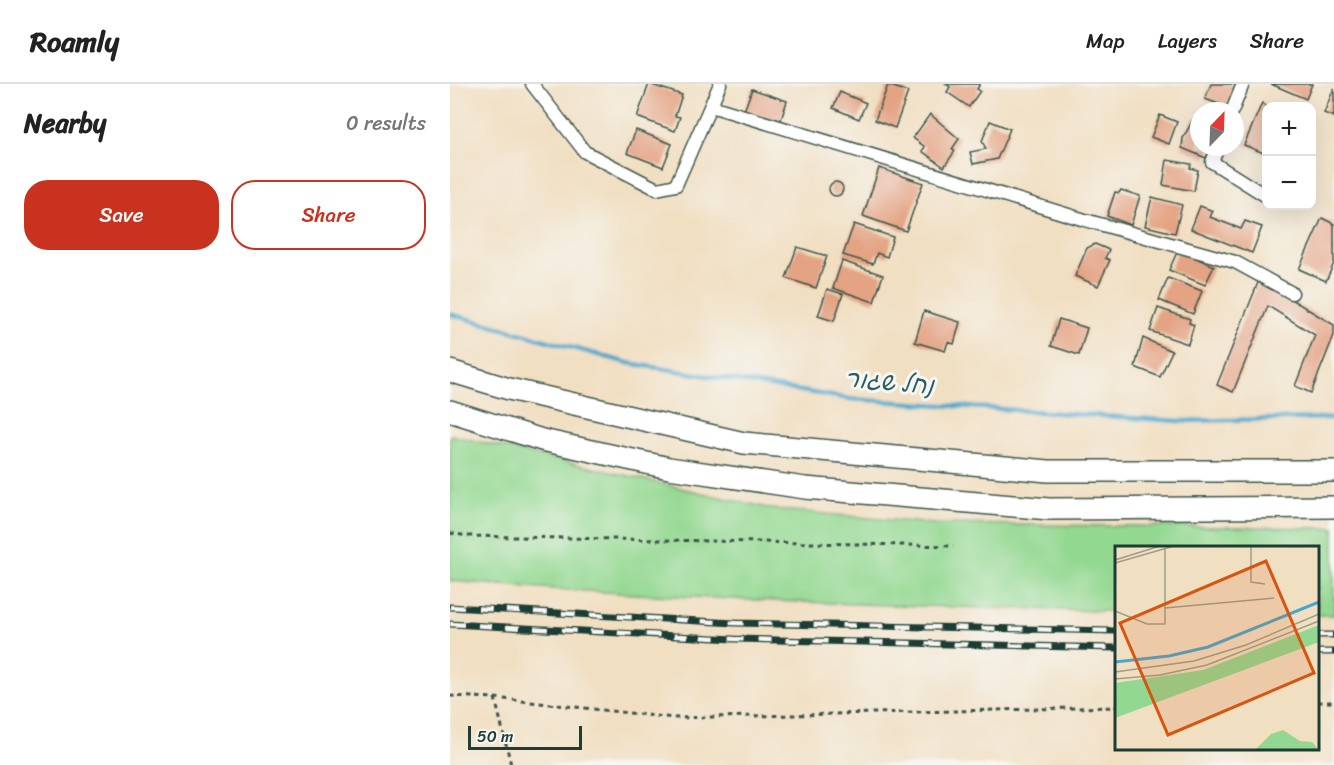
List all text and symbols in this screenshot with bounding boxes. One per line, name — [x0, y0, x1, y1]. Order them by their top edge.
text: Roamly — [30, 17, 119, 66]
text: Map — [1086, 22, 1125, 60]
text: Layers — [1158, 22, 1217, 60]
text: Share — [1250, 22, 1304, 60]
text: Nearby — [24, 100, 106, 146]
north arrow — [1190, 102, 1244, 156]
map controls — [1262, 102, 1316, 210]
button: + — [1262, 102, 1316, 156]
text: 0 results — [346, 106, 426, 141]
button: − — [1262, 156, 1316, 210]
button: Save — [24, 180, 219, 250]
button: Share — [231, 180, 426, 250]
water label: נחל שגור — [843, 357, 937, 407]
inset map — [1115, 546, 1319, 750]
text: 50 m — [477, 722, 513, 751]
scale bar — [468, 723, 582, 750]

